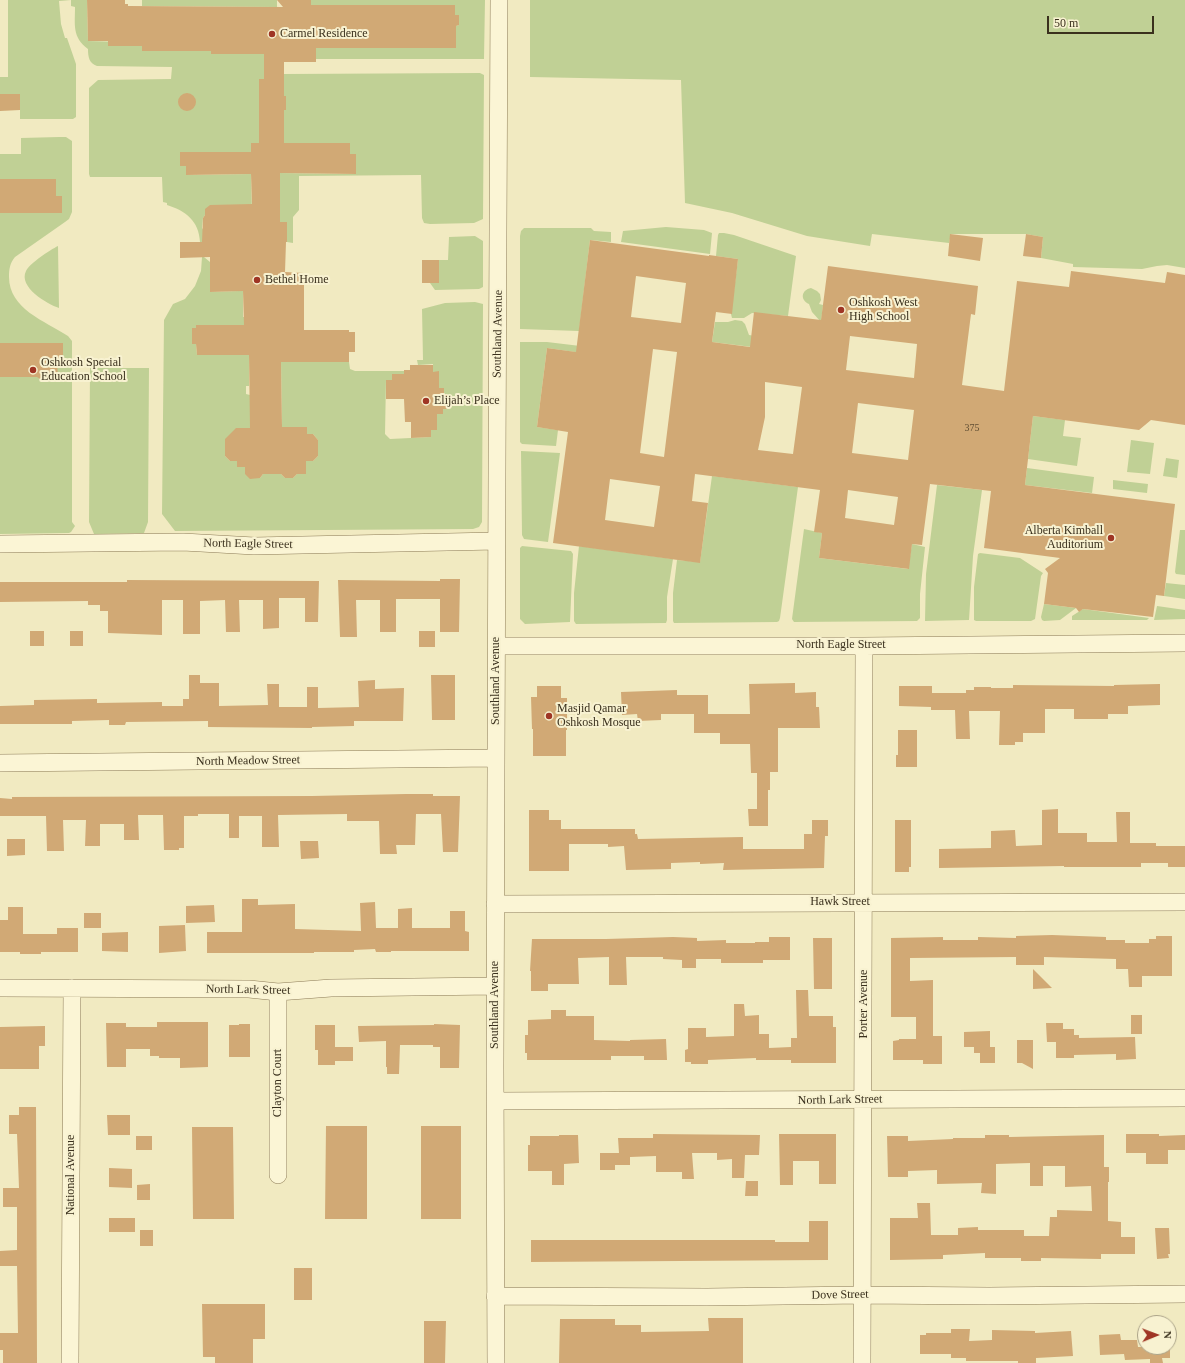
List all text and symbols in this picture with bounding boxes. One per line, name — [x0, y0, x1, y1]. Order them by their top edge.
scale bar — [1049, 8, 1156, 34]
text: 50 m — [1054, 16, 1078, 30]
place label: Carmel Residence — [280, 27, 368, 41]
marker: Carmel Residence — [267, 29, 277, 39]
place label: Bethel Home — [265, 273, 329, 287]
marker: Bethel Home — [252, 275, 262, 285]
street label: Southland Avenue — [490, 290, 506, 378]
place label: Oshkosh West High School — [849, 296, 918, 324]
marker: Oshkosh West High School — [836, 305, 846, 315]
place label: Oshkosh Special Education School — [41, 356, 126, 384]
marker: Oshkosh Special Education School — [28, 365, 38, 375]
place label: Elijah’s Place — [434, 394, 500, 408]
marker: Elijah’s Place — [421, 396, 431, 406]
house number: 375 — [964, 422, 980, 434]
place label: Alberta Kimball Auditorium — [1025, 524, 1103, 552]
marker: Alberta Kimball Auditorium — [1106, 533, 1116, 543]
street label: North Eagle Street — [203, 536, 293, 552]
street label: Southland Avenue — [489, 637, 503, 725]
street label: North Eagle Street — [796, 638, 886, 652]
place label: Masjid Qamar Oshkosh Mosque — [557, 702, 641, 730]
marker: Masjid Qamar Oshkosh Mosque — [544, 711, 554, 721]
street label: North Meadow Street — [196, 753, 300, 769]
street label: Hawk Street — [810, 895, 870, 909]
street label: Southland Avenue — [488, 961, 502, 1049]
street label: Porter Avenue — [857, 970, 871, 1038]
street label: North Lark Street — [206, 982, 290, 998]
street label: Clayton Court — [271, 1049, 285, 1117]
street label: North Lark Street — [798, 1092, 882, 1108]
street label: National Avenue — [64, 1135, 78, 1215]
street label: Dove Street — [811, 1287, 869, 1303]
north arrow — [1137, 1315, 1177, 1355]
text: N — [1162, 1331, 1174, 1339]

